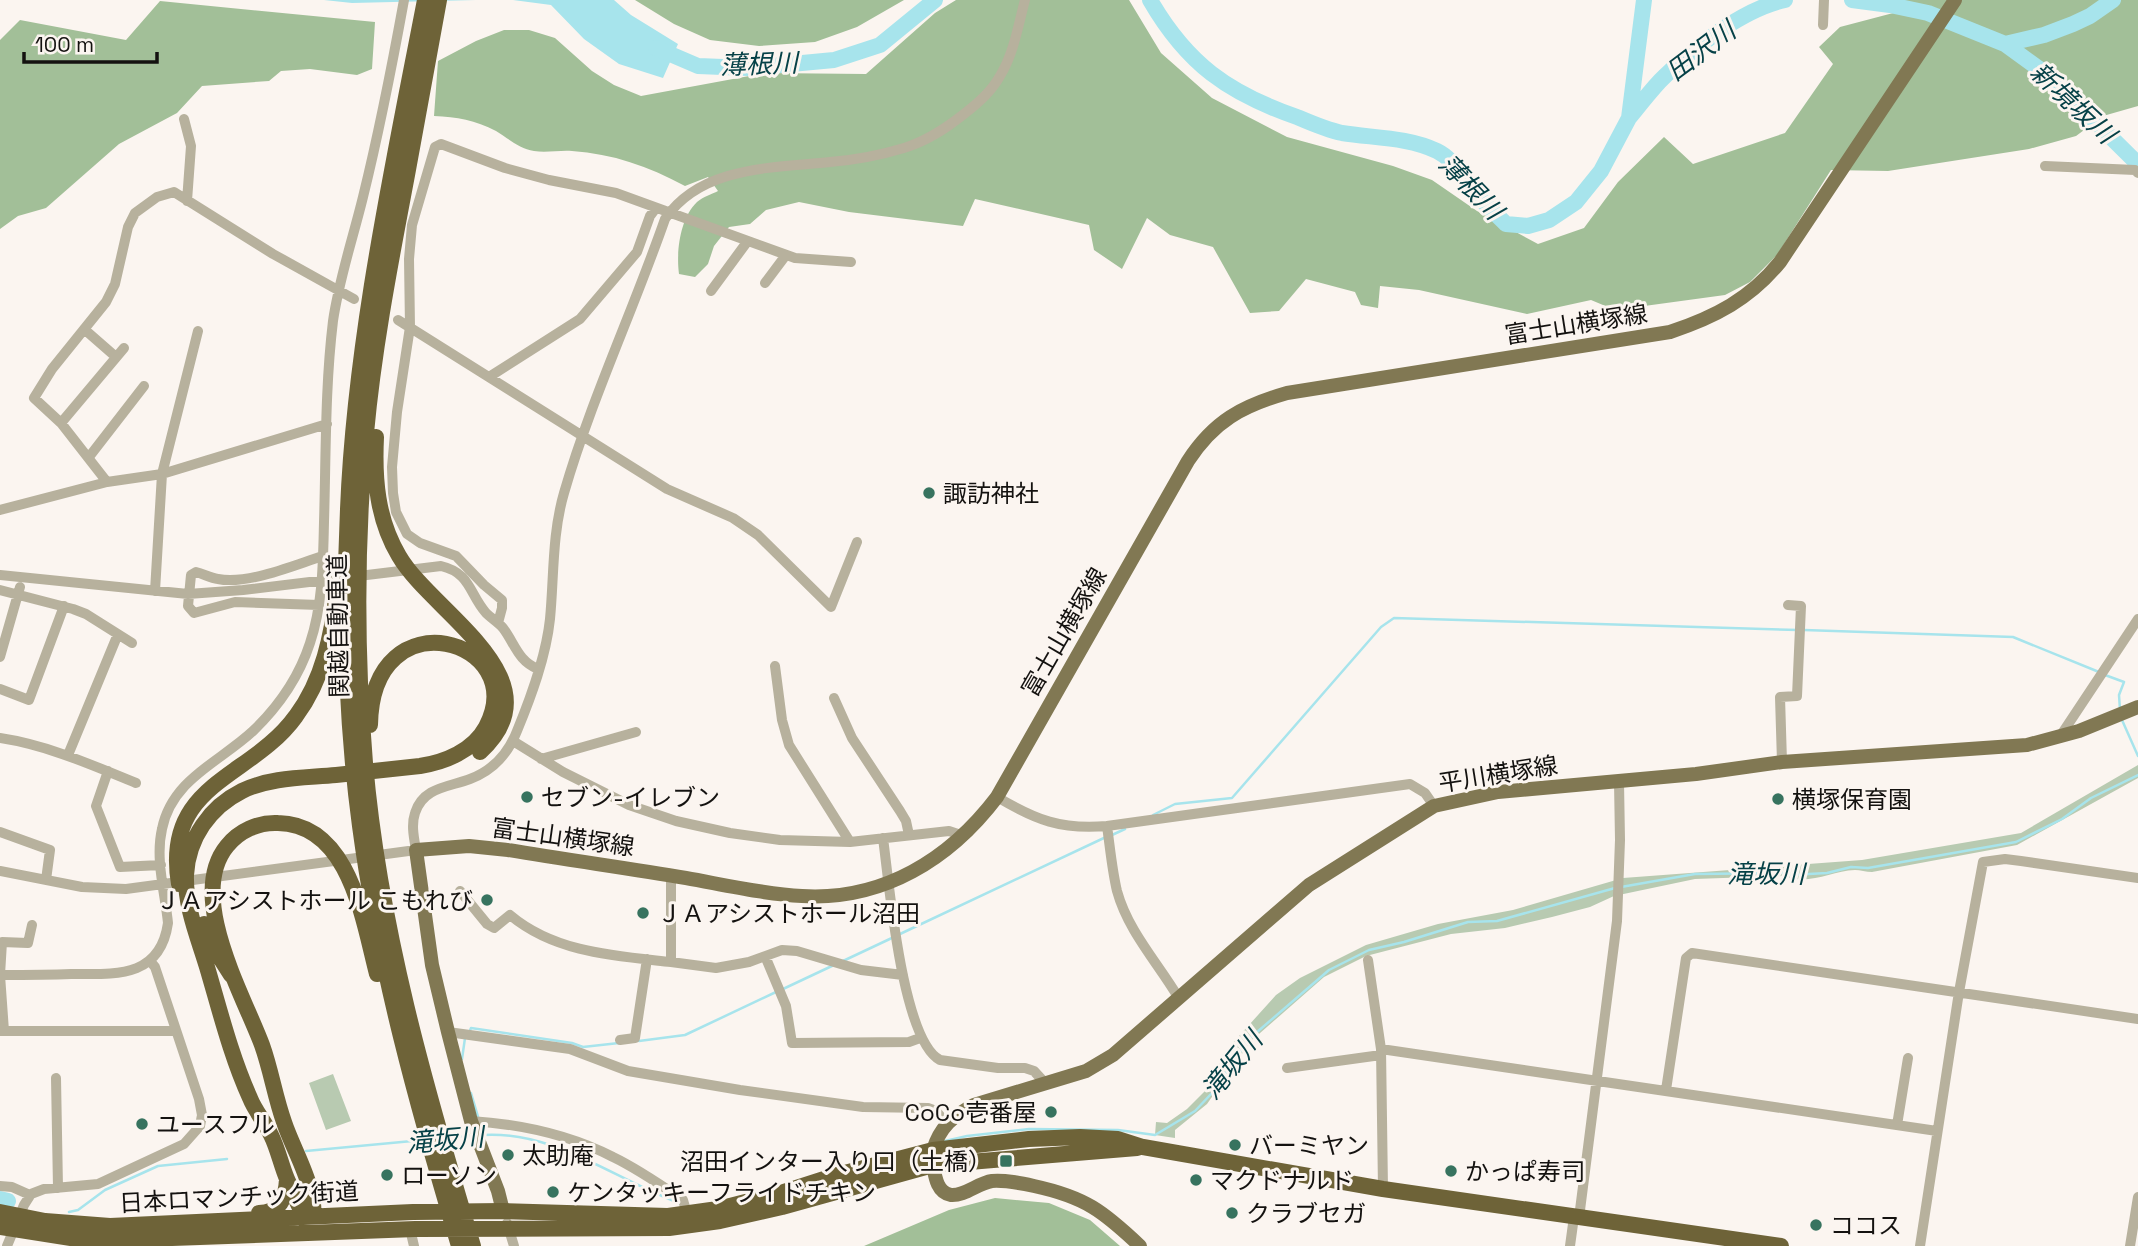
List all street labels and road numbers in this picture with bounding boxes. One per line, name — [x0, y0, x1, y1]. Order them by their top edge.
street label: 富士山横塚線 — [1502, 297, 1650, 351]
street label: 関越自動車道 — [321, 554, 355, 698]
street label: 富士山横塚線 — [1015, 562, 1113, 702]
street label: 平川横塚線 — [1436, 749, 1560, 799]
street label: 富士山横塚線 — [490, 812, 636, 862]
street label: 日本ロマンチック街道 — [118, 1175, 360, 1219]

